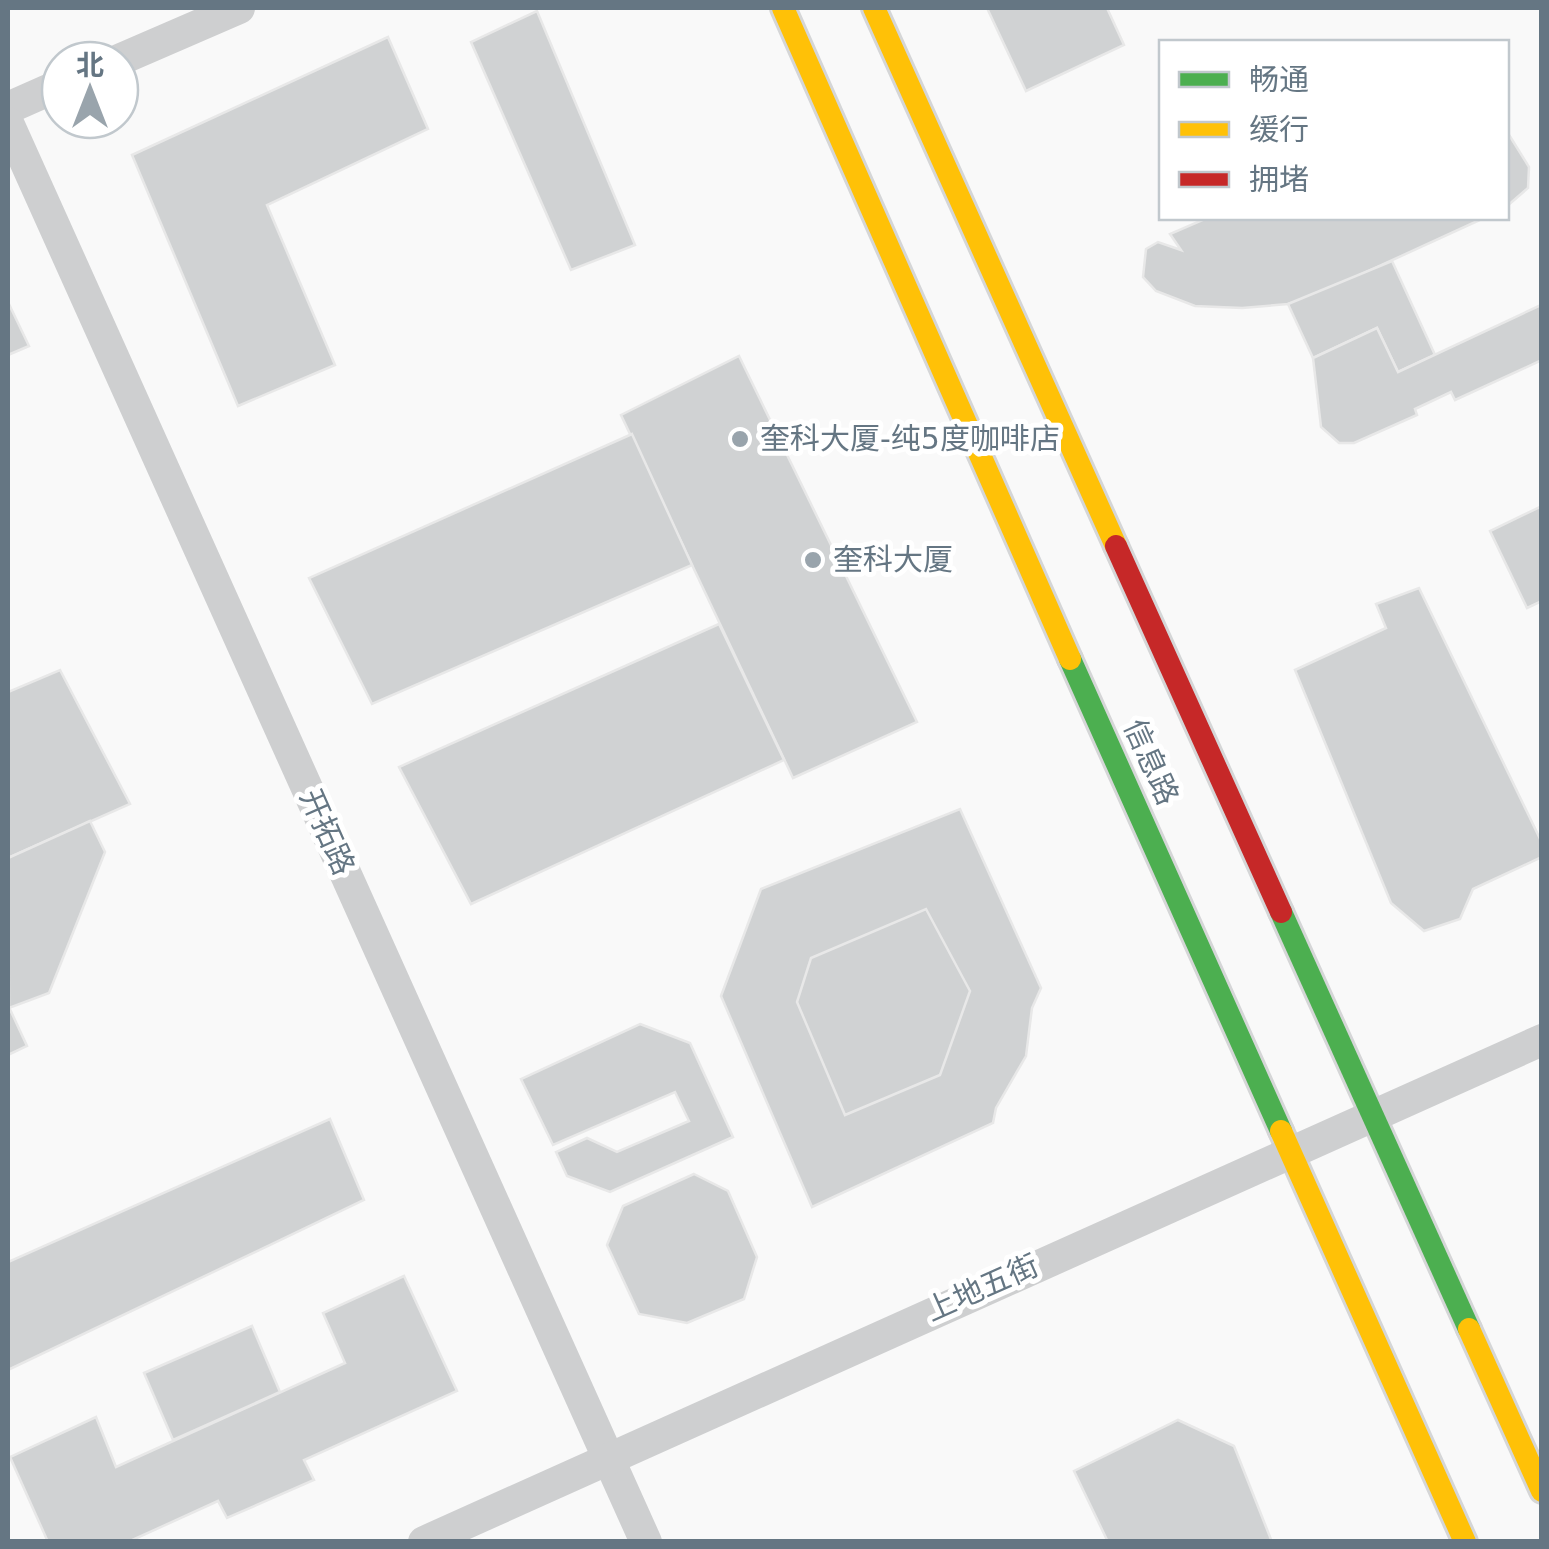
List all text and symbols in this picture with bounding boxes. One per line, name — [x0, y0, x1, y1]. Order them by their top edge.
north arrow — [40, 40, 140, 140]
legend — [1159, 40, 1509, 220]
text: 北 — [76, 49, 104, 82]
text: 畅通 — [1249, 62, 1309, 97]
text: 缓行 — [1249, 112, 1309, 147]
text: 拥堵 — [1249, 162, 1309, 197]
place label: 奎科大厦-纯5度咖啡店 — [760, 421, 1060, 456]
marker: 奎科大厦-纯5度咖啡店 — [729, 428, 751, 450]
place label: 奎科大厦 — [833, 542, 953, 577]
marker: 奎科大厦 — [802, 549, 824, 571]
street label: 信息路 — [1117, 714, 1186, 810]
street label: 开拓路 — [293, 784, 362, 880]
street label: 上地五街 — [920, 1247, 1044, 1328]

